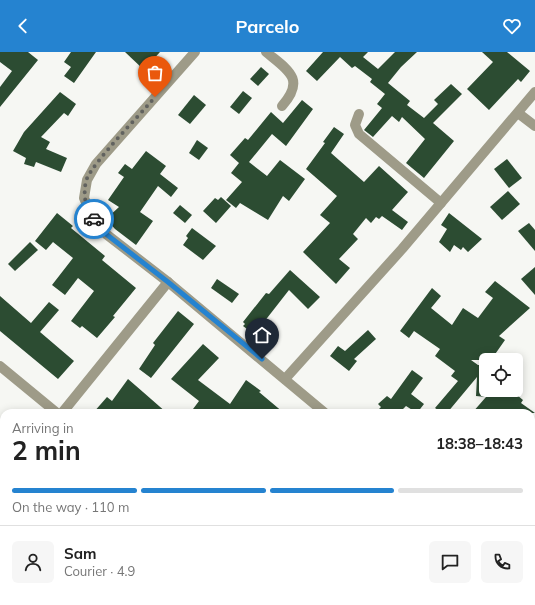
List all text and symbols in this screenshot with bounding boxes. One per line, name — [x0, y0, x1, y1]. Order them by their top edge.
icon: back — [12, 15, 34, 37]
text: Parcelo — [236, 15, 299, 38]
icon: heart — [501, 15, 523, 37]
pin — [138, 56, 172, 97]
icon: bag — [144, 62, 166, 84]
courier — [74, 199, 114, 239]
icon: car — [83, 208, 105, 230]
pin — [245, 318, 279, 359]
icon: home — [251, 324, 273, 346]
map controls — [479, 353, 523, 397]
button: locate — [479, 353, 523, 397]
text: Arriving in — [12, 420, 74, 436]
text: 2 min — [12, 434, 81, 467]
text: 18:38–18:43 — [436, 434, 523, 453]
text: On the way · 110 m — [12, 499, 129, 515]
button: person — [12, 541, 54, 583]
button: chat — [429, 541, 471, 583]
button: phone — [481, 541, 523, 583]
text: Sam — [64, 544, 96, 563]
text: Courier · 4.9 — [64, 563, 135, 579]

